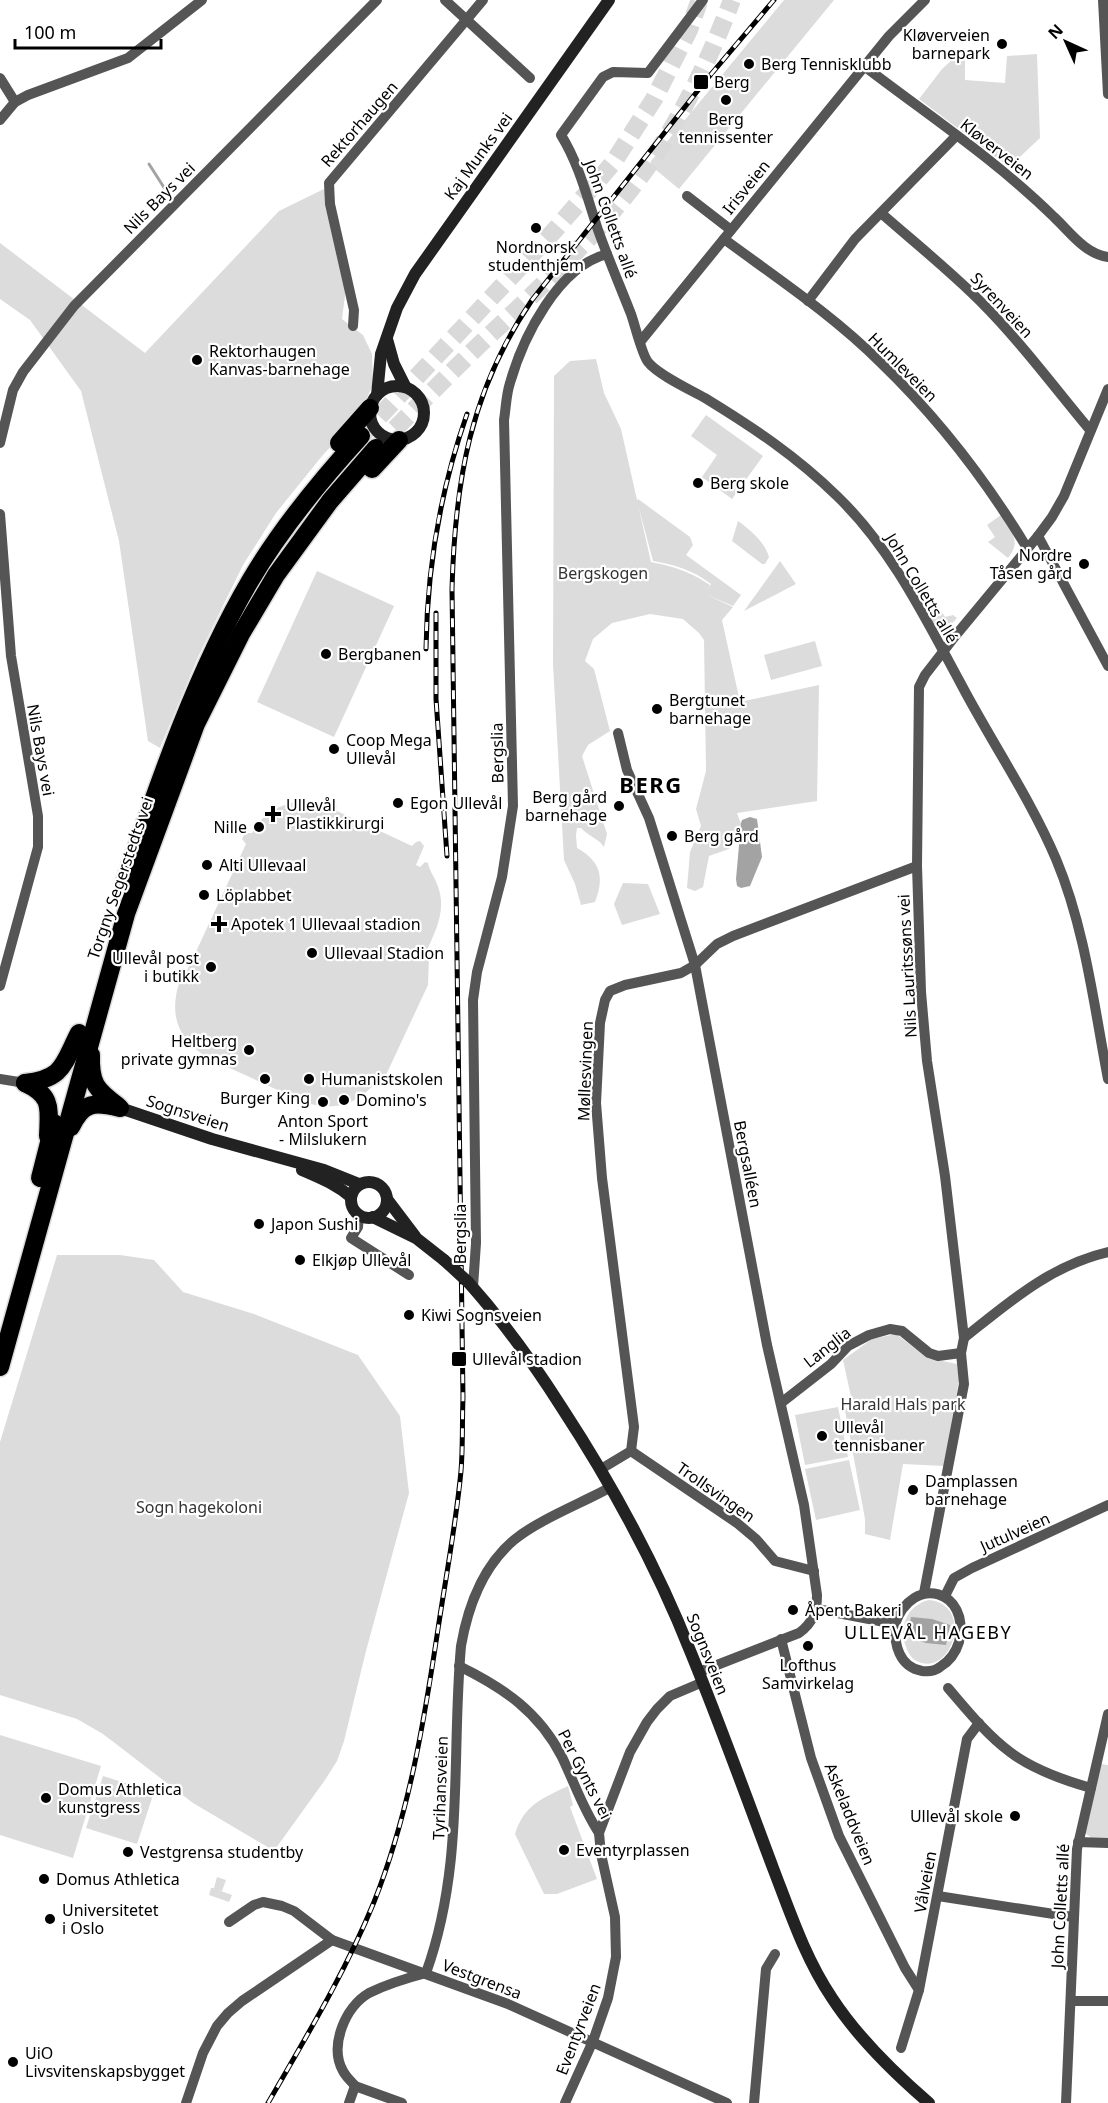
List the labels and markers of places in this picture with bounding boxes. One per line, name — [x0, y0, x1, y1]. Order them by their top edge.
place label: Kløverveien barnepark — [903, 24, 990, 64]
marker: Kløverveien barnepark — [995, 37, 1009, 51]
place label: Berg Tennisklubb — [761, 53, 891, 75]
marker: Berg Tennisklubb — [742, 57, 756, 71]
place label: Berg — [714, 71, 750, 93]
marker: Berg — [692, 73, 710, 91]
marker: Berg tennissenter — [719, 93, 733, 107]
place label: Berg tennissenter — [679, 108, 774, 148]
marker: Nordnorsk studenthjem — [529, 221, 543, 235]
place label: Nordnorsk studenthjem — [488, 236, 584, 276]
place label: Rektorhaugen Kanvas-barnehage — [209, 340, 350, 380]
marker: Rektorhaugen Kanvas-barnehage — [190, 353, 204, 367]
place label: Berg skole — [710, 472, 789, 494]
marker: Berg skole — [691, 476, 705, 490]
place label: Nordre Tåsen gård — [990, 544, 1072, 584]
marker: Nordre Tåsen gård — [1077, 557, 1091, 571]
place label: Bergbanen — [338, 643, 421, 665]
marker: Bergbanen — [319, 647, 333, 661]
place label: Bergtunet barnehage — [669, 689, 751, 729]
marker: Bergtunet barnehage — [650, 702, 664, 716]
place label: Coop Mega Ullevål — [346, 729, 432, 769]
marker: Coop Mega Ullevål — [327, 742, 341, 756]
place label: Berg gård barnehage — [525, 786, 607, 826]
place label: Egon Ullevål — [410, 792, 502, 814]
place label: Ullevål Plastikkirurgi — [286, 794, 384, 834]
marker: Egon Ullevål — [391, 796, 405, 810]
marker: Berg gård barnehage — [612, 799, 626, 813]
marker: Ullevål Plastikkirurgi — [264, 805, 282, 823]
place label: Nille — [213, 816, 247, 838]
marker: Nille — [252, 820, 266, 834]
place label: Berg gård — [684, 825, 759, 847]
marker: Berg gård — [665, 829, 679, 843]
place label: Alti Ullevaal — [219, 854, 306, 876]
marker: Alti Ullevaal — [200, 858, 214, 872]
place label: Löplabbet — [216, 884, 292, 906]
marker: Löplabbet — [197, 888, 211, 902]
place label: Apotek 1 Ullevaal stadion — [231, 913, 421, 935]
marker: Apotek 1 Ullevaal stadion — [212, 917, 226, 931]
place label: Ullevaal Stadion — [324, 942, 444, 964]
marker: Ullevaal Stadion — [305, 946, 319, 960]
place label: Ullevål post i butikk — [112, 947, 199, 987]
marker: Ullevål post i butikk — [204, 960, 218, 974]
place label: Heltberg private gymnas — [121, 1030, 237, 1070]
marker: Heltberg private gymnas — [242, 1043, 256, 1057]
place label: Humanistskolen — [321, 1068, 443, 1090]
marker: Burger King — [258, 1072, 272, 1086]
marker: Humanistskolen — [302, 1072, 316, 1086]
place label: Burger King — [220, 1087, 310, 1109]
place label: Domino's — [356, 1089, 427, 1111]
marker: Domino's — [337, 1093, 351, 1107]
marker: Anton Sport - Milslukern — [316, 1095, 330, 1109]
place label: Anton Sport - Milslukern — [278, 1110, 368, 1150]
place label: Japon Sushi — [269, 1213, 358, 1235]
marker: Japon Sushi — [252, 1217, 266, 1231]
place label: Elkjøp Ullevål — [312, 1249, 411, 1271]
marker: Elkjøp Ullevål — [293, 1253, 307, 1267]
place label: Kiwi Sognsveien — [421, 1304, 542, 1326]
marker: Kiwi Sognsveien — [402, 1308, 416, 1322]
place label: Ullevål stadion — [472, 1348, 582, 1370]
marker: Ullevål stadion — [450, 1350, 468, 1368]
place label: Ullevål tennisbaner — [834, 1416, 925, 1456]
marker: Ullevål tennisbaner — [815, 1429, 829, 1443]
place label: Damplassen barnehage — [925, 1470, 1018, 1510]
marker: Damplassen barnehage — [906, 1483, 920, 1497]
place label: Åpent Bakeri — [805, 1599, 902, 1621]
marker: Åpent Bakeri — [786, 1603, 800, 1617]
marker: Lofthus Samvirkelag — [801, 1639, 815, 1653]
place label: Lofthus Samvirkelag — [762, 1654, 854, 1694]
place label: Domus Athletica kunstgress — [58, 1778, 182, 1818]
marker: Domus Athletica kunstgress — [39, 1791, 53, 1805]
place label: Ullevål skole — [910, 1805, 1003, 1827]
marker: Ullevål skole — [1008, 1809, 1022, 1823]
place label: Eventyrplassen — [576, 1839, 690, 1861]
place label: Vestgrensa studentby — [140, 1841, 304, 1863]
marker: Eventyrplassen — [557, 1843, 571, 1857]
marker: Vestgrensa studentby — [121, 1845, 135, 1859]
place label: Domus Athletica — [56, 1868, 180, 1890]
marker: Domus Athletica — [37, 1872, 51, 1886]
place label: Universitetet i Oslo — [62, 1899, 159, 1939]
marker: Universitetet i Oslo — [43, 1912, 57, 1926]
place label: UiO Livsvitenskapsbygget — [25, 2042, 185, 2082]
marker: UiO Livsvitenskapsbygget — [6, 2055, 20, 2069]

